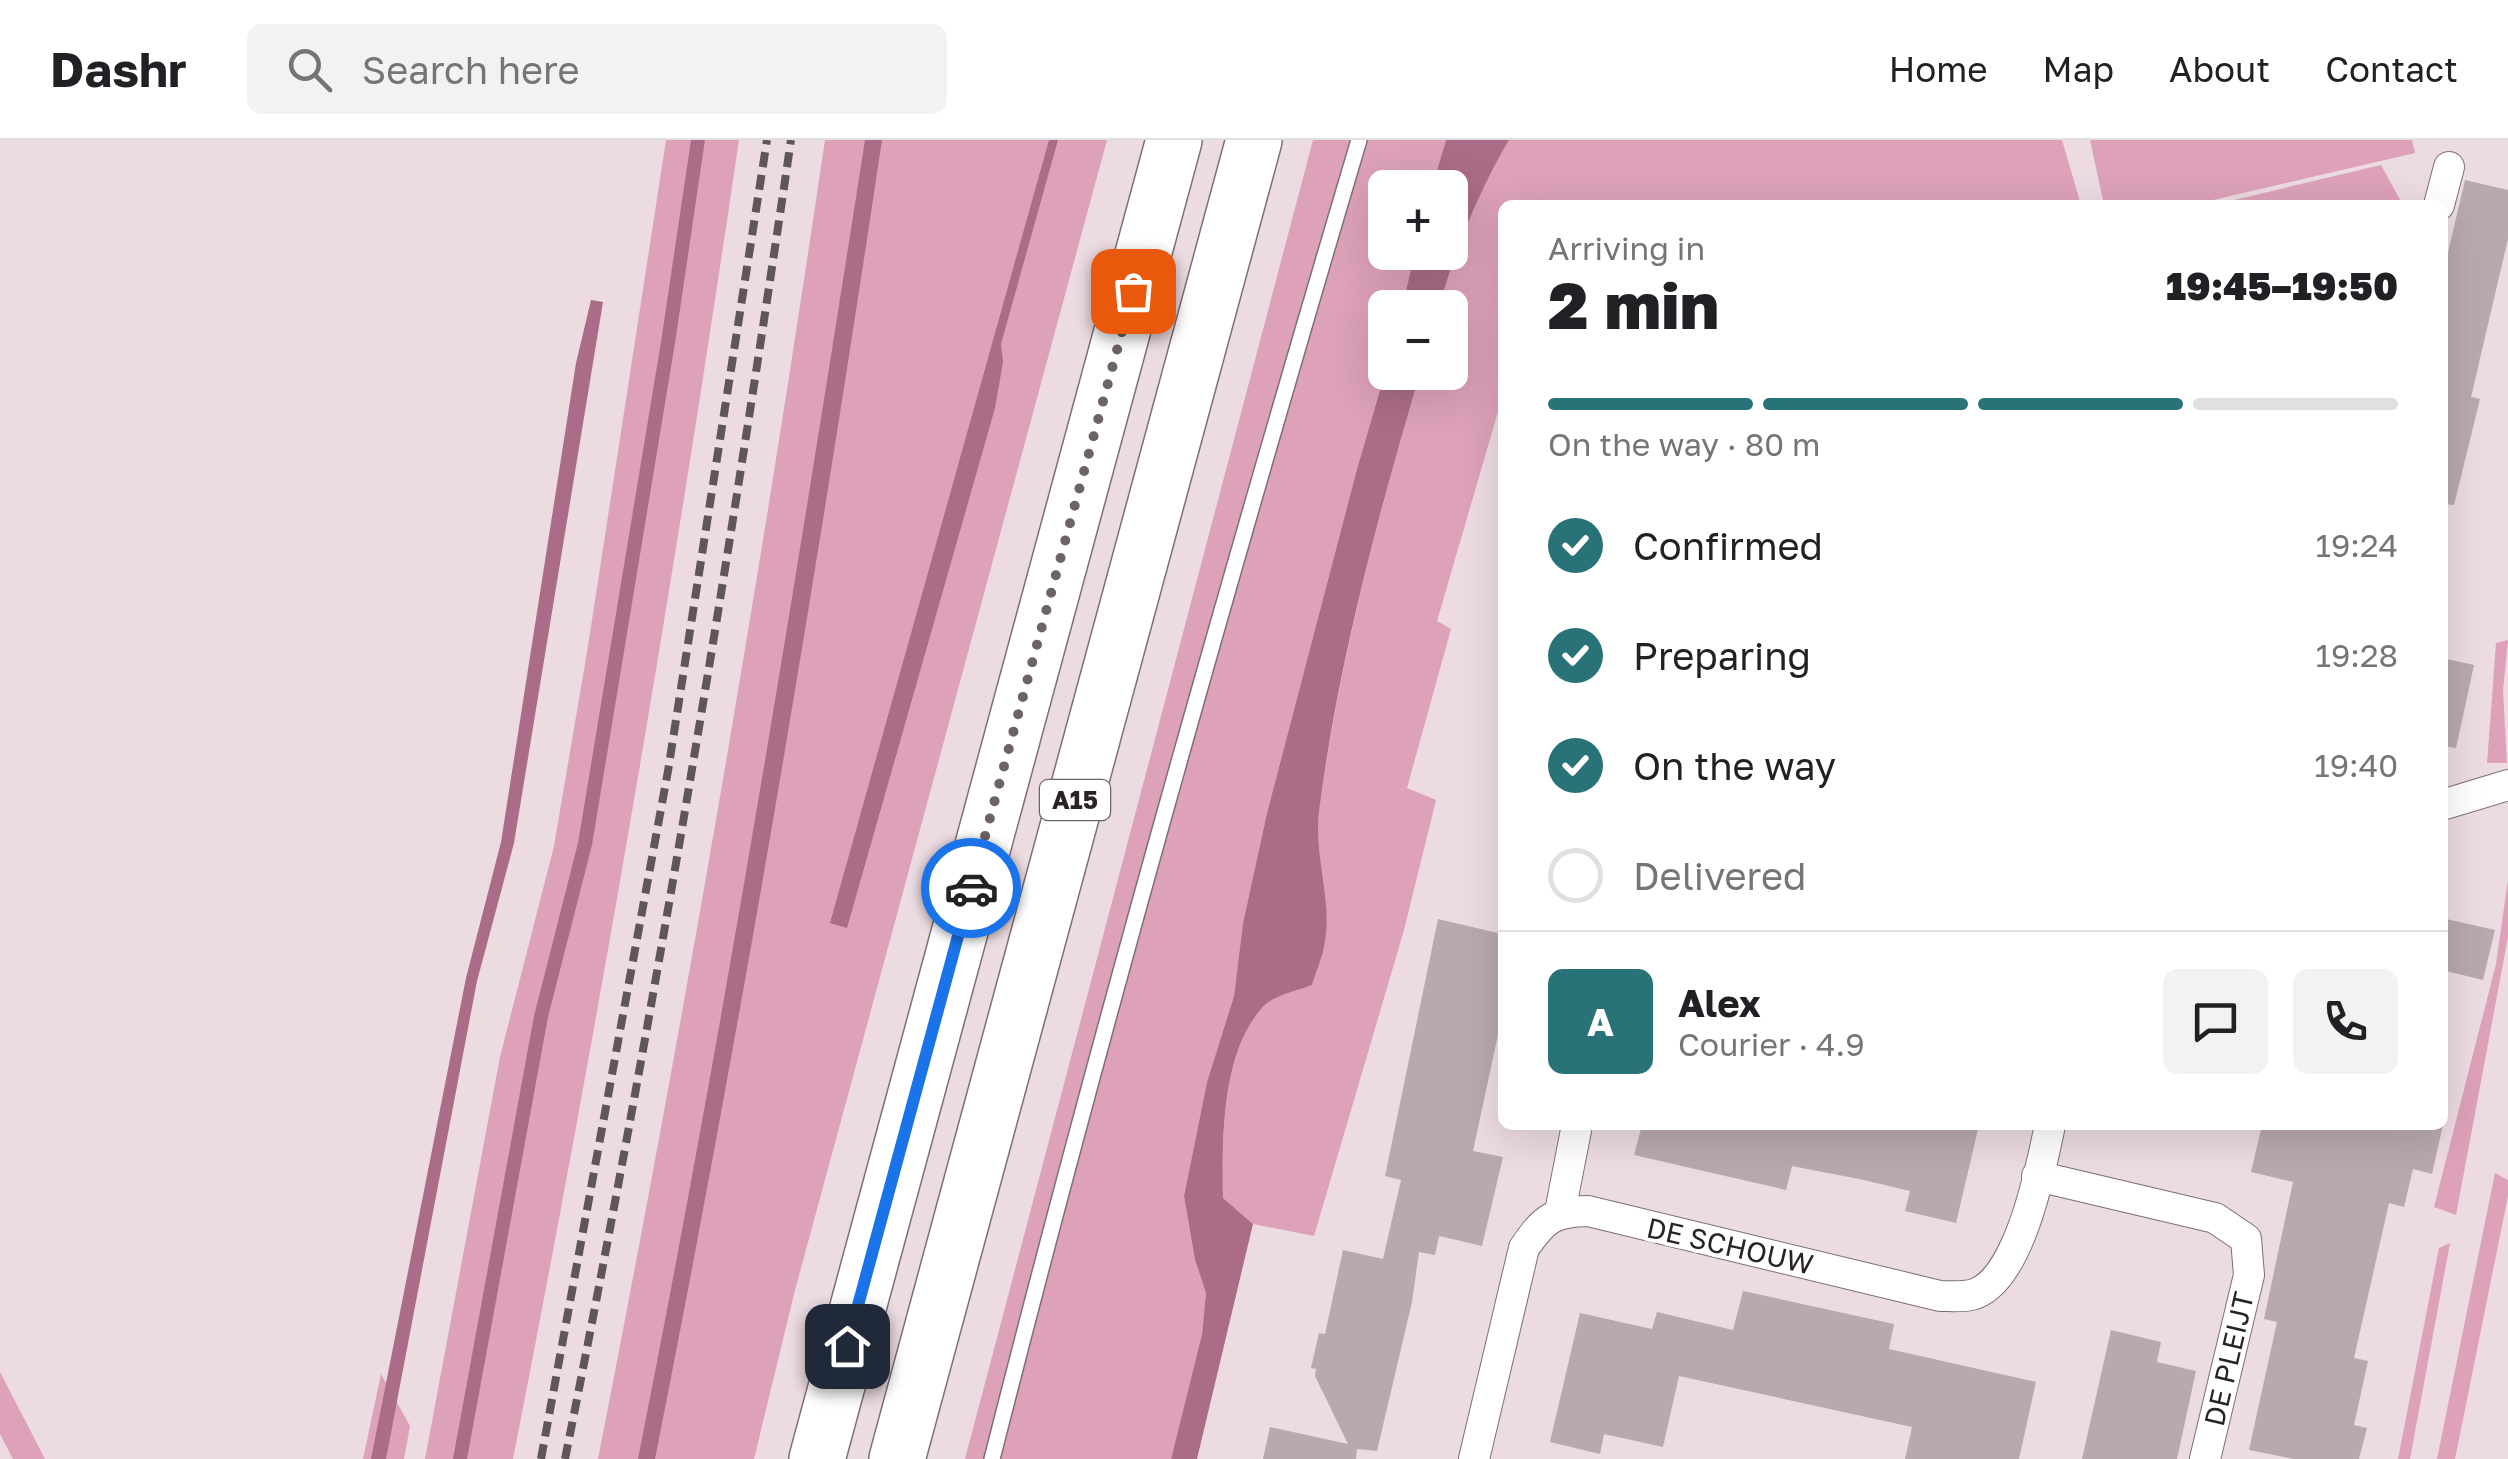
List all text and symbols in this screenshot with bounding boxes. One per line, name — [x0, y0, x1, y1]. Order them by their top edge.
search box — [247, 24, 947, 114]
text: Dashr — [50, 40, 187, 98]
icon: search — [282, 42, 337, 97]
text: Search here — [362, 47, 580, 92]
text: Home — [1889, 48, 1988, 90]
text: Map — [2043, 48, 2114, 90]
text: About — [2169, 48, 2270, 90]
text: Contact — [2325, 48, 2458, 90]
map controls — [1368, 170, 1468, 390]
button: + — [1368, 170, 1468, 270]
text: Arriving in — [1548, 229, 1705, 267]
pin — [1091, 249, 1176, 334]
text: 19:45–19:50 — [2166, 263, 2398, 308]
icon: bag — [1106, 264, 1161, 319]
text: 2 min — [1548, 265, 1719, 343]
button: − — [1368, 290, 1468, 390]
text: On the way · 80 m — [1548, 425, 1820, 463]
icon: check — [1548, 518, 1603, 573]
text: Confirmed — [1633, 523, 1823, 568]
text: 19:24 — [2315, 526, 2398, 564]
icon: check — [1548, 628, 1603, 683]
text: Preparing — [1633, 633, 1811, 678]
text: 19:28 — [2315, 636, 2398, 674]
icon: check — [1548, 738, 1603, 793]
text: On the way — [1633, 743, 1836, 788]
text: 19:40 — [2314, 746, 2398, 784]
road number: A15 — [1040, 780, 1110, 820]
courier — [921, 838, 1021, 938]
text: Delivered — [1633, 853, 1806, 898]
icon: car — [944, 861, 999, 916]
button: chat — [2163, 969, 2268, 1074]
button: phone — [2293, 969, 2398, 1074]
text: Alex — [1678, 980, 1761, 1025]
text: A — [1587, 999, 1614, 1044]
text: Courier · 4.9 — [1678, 1025, 1865, 1063]
street label: DE SCHOUW — [1644, 1210, 1817, 1281]
street label: DE PLEIJT — [2197, 1289, 2260, 1429]
pin — [805, 1304, 890, 1389]
icon: home — [820, 1319, 875, 1374]

